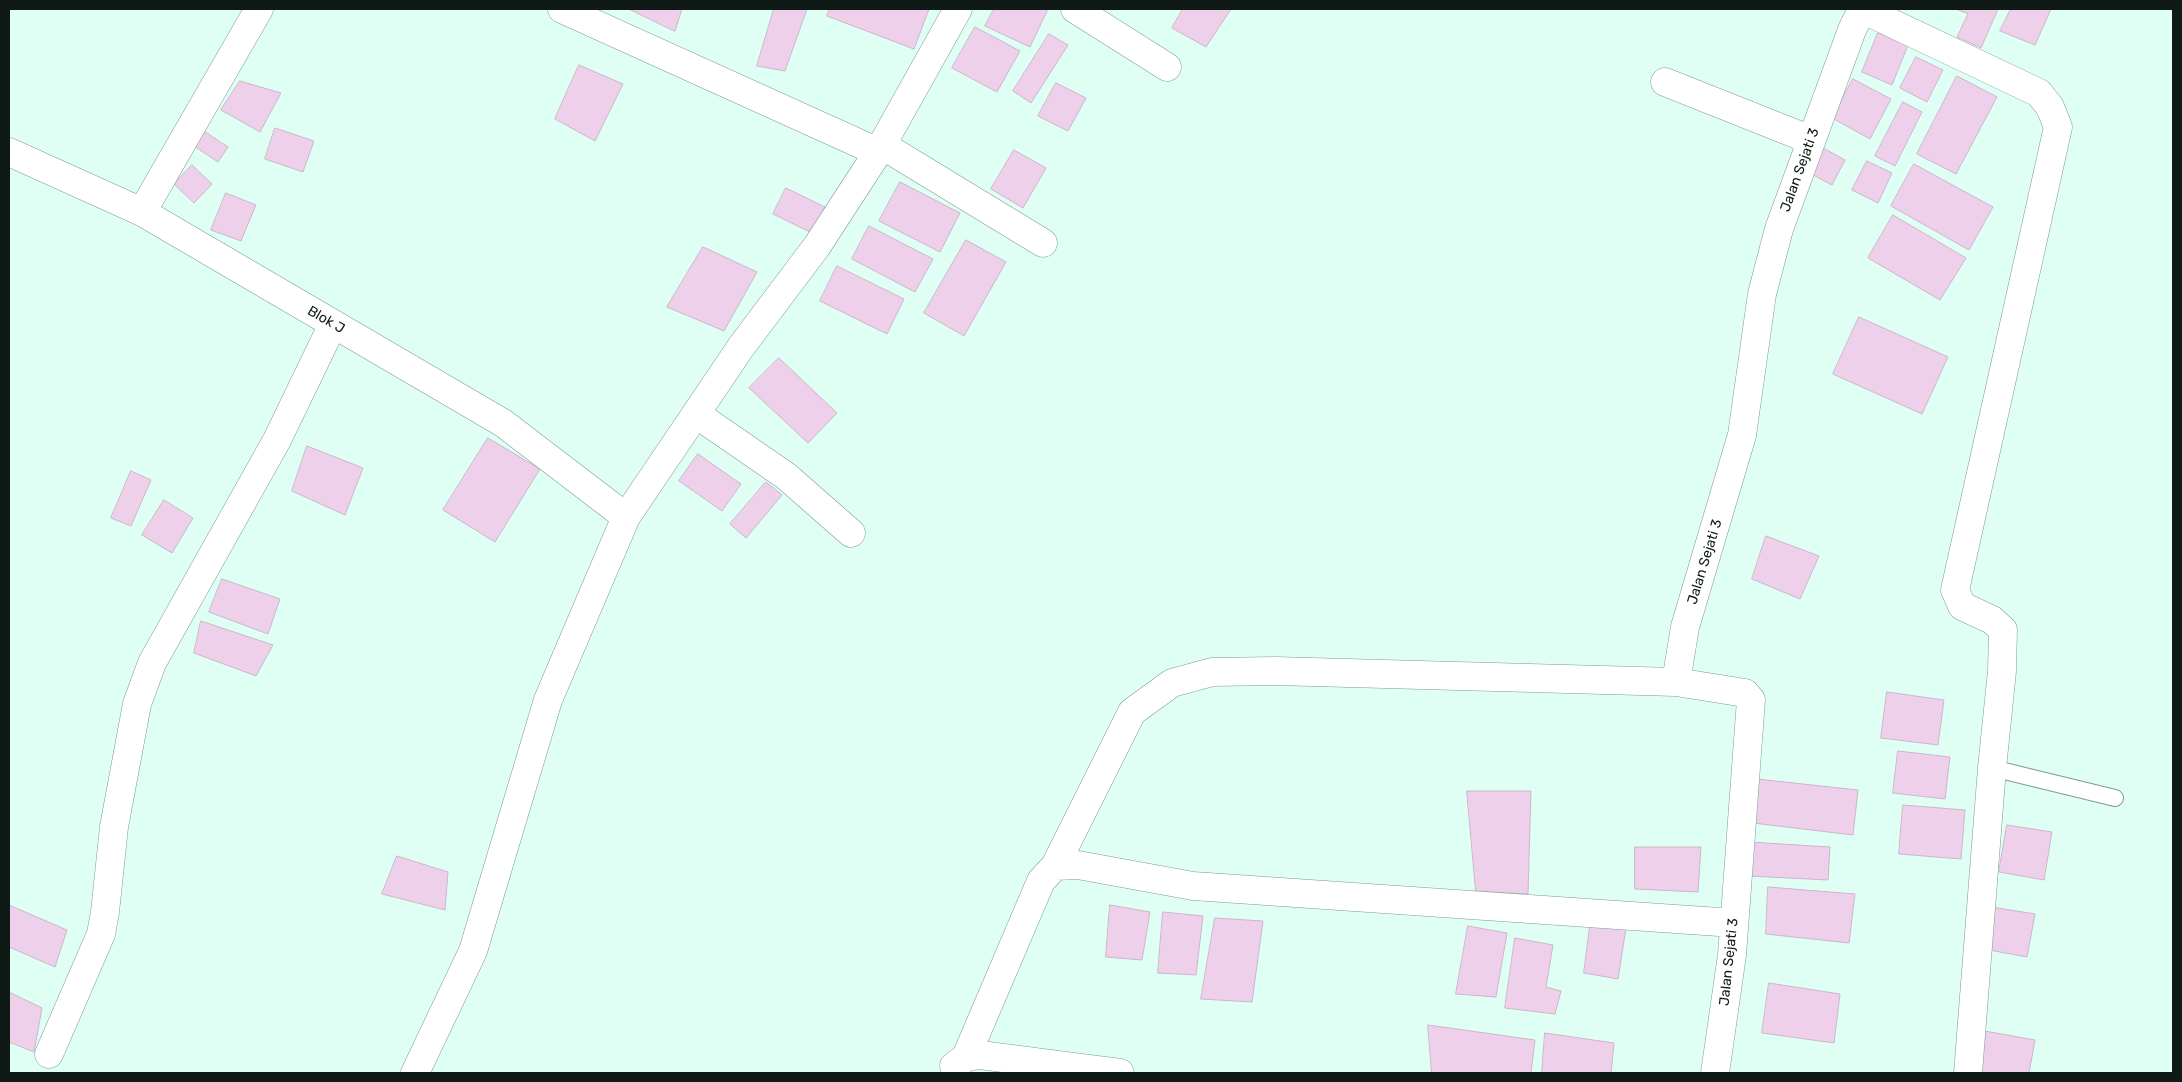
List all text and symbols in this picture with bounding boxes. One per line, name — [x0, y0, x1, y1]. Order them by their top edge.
street label: Jalan Sejati 3 — [1777, 126, 1823, 214]
street label: Blok J — [304, 303, 348, 337]
street label: Jalan Sejati 3 — [1684, 517, 1726, 607]
street label: Jalan Sejati 3 — [1716, 917, 1742, 1007]

